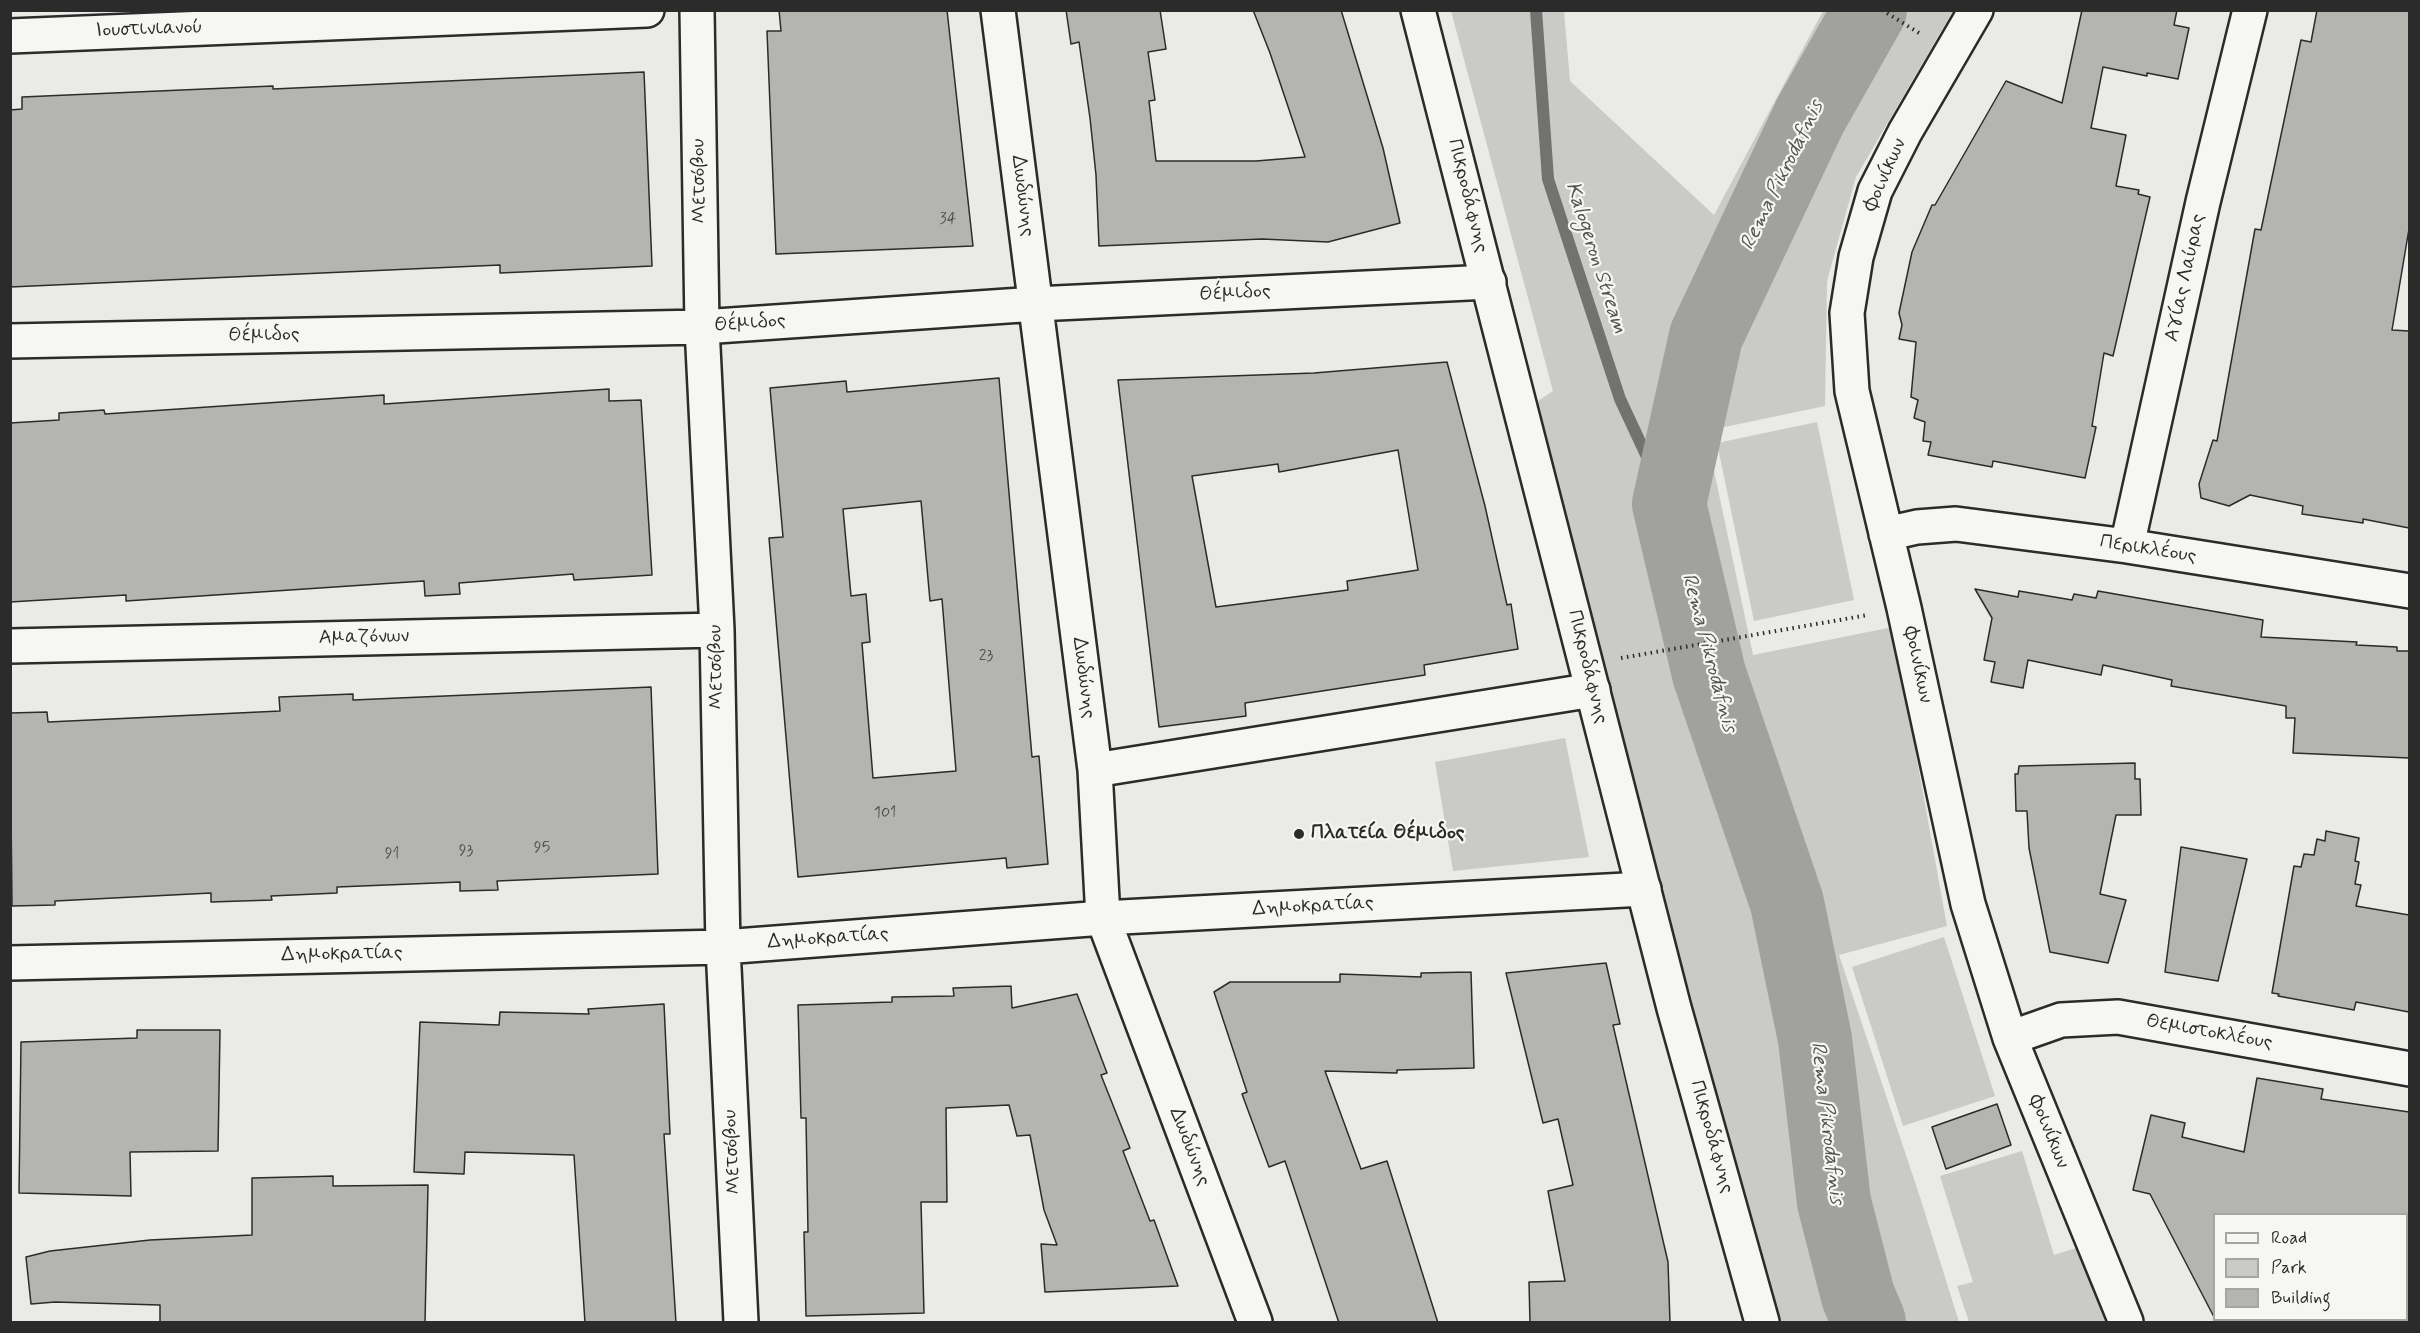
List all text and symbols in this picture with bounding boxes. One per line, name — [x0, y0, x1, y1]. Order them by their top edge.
street label: Ιουστινιανού — [95, 16, 203, 44]
water label: Rema Pikrodafnis — [1736, 97, 1830, 255]
street label: Φοινίκων — [1859, 135, 1913, 215]
street label: Πικροδάφνης — [1441, 137, 1493, 255]
street label: Μετσόβου — [687, 138, 713, 224]
street label: Δωδώνης — [1005, 154, 1039, 238]
water label: Kalogeron Stream — [1559, 179, 1631, 337]
house number: 34 — [940, 210, 956, 230]
street label: Αγίας Λαύρας — [2161, 212, 2211, 344]
street label: Θέμιδος — [1199, 280, 1271, 308]
street label: Θέμιδος — [713, 310, 787, 338]
street label: Θέμιδος — [228, 323, 300, 349]
street label: Περικλέους — [2098, 531, 2198, 569]
water label: Rema Pikrodafnis — [1675, 571, 1741, 735]
street label: Πικροδάφνης — [1561, 608, 1613, 726]
street label: Μετσόβου — [704, 624, 730, 710]
street label: Αμαζόνων — [318, 625, 410, 651]
street label: Φοινίκων — [1897, 625, 1937, 705]
street label: Δωδώνης — [1066, 636, 1100, 720]
house number: 23 — [979, 647, 993, 667]
house number: 101 — [874, 804, 896, 824]
place label: Πλατεία Θέμιδος — [1311, 822, 1465, 846]
marker: Πλατεία Θέμιδος — [1292, 827, 1306, 841]
house number: 95 — [534, 839, 550, 859]
house number: 93 — [459, 842, 473, 862]
house number: 91 — [385, 845, 399, 865]
street label: Δημοκρατίας — [1252, 892, 1374, 922]
street label: Δημοκρατίας — [767, 923, 889, 955]
street label: Δημοκρατίας — [281, 942, 403, 968]
street label: Θεμιστοκλέους — [2144, 1010, 2274, 1056]
water label: Rema Pikrodafnis — [1804, 1040, 1848, 1206]
street label: Πικροδάφνης — [1683, 1078, 1739, 1196]
street label: Φοινίκων — [2022, 1092, 2074, 1172]
street label: Δωδώνης — [1163, 1104, 1215, 1190]
street label: Μετσόβου — [719, 1109, 747, 1195]
legend — [2213, 1213, 2408, 1321]
text: Road — [2271, 1226, 2307, 1250]
text: Park — [2271, 1256, 2307, 1280]
text: Building — [2271, 1286, 2331, 1310]

